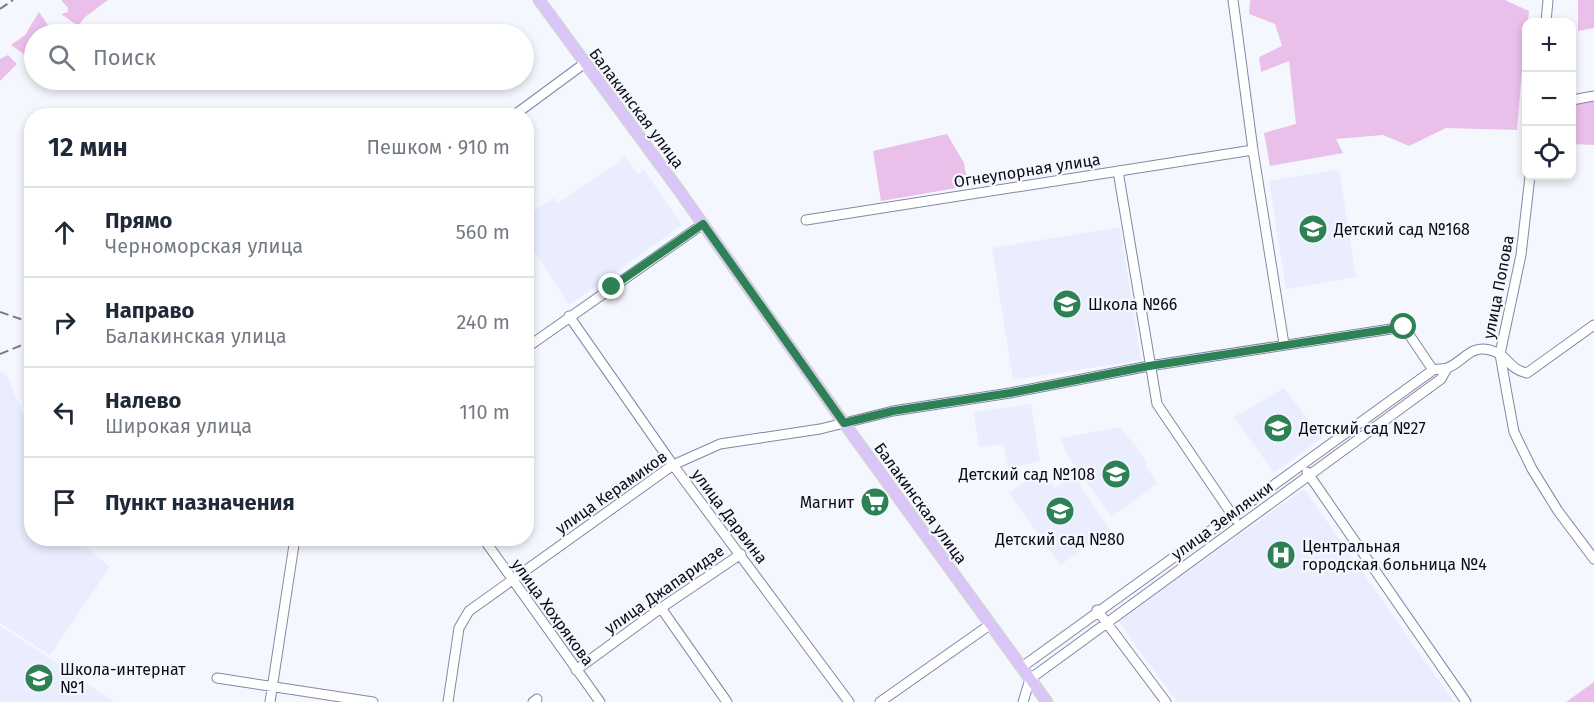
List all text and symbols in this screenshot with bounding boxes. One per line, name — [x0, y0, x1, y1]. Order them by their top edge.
map controls — [1522, 18, 1576, 180]
button: + — [1522, 18, 1576, 72]
search box — [24, 24, 534, 90]
icon: search — [45, 41, 78, 74]
text: Поиск — [93, 44, 156, 71]
street label: Балакинская улица — [585, 45, 688, 172]
button: − — [1522, 72, 1576, 126]
button: locate — [1522, 126, 1576, 180]
text: 12 мин — [48, 132, 128, 163]
text: Пешком · 910 m — [367, 135, 510, 159]
street label: Огнеупорная улица — [952, 150, 1102, 191]
text: Прямо — [105, 207, 172, 234]
school or university icon: Детский сад №168 — [1297, 213, 1329, 245]
icon: ahead — [48, 216, 81, 249]
text: 560 m — [456, 220, 510, 244]
place label: Детский сад №168 — [1333, 220, 1470, 239]
text: Черноморская улица — [105, 234, 303, 258]
street label: улица Попова — [1479, 234, 1518, 341]
route end — [598, 273, 624, 299]
school or university icon: Школа №66 — [1051, 288, 1083, 320]
place label: Школа №66 — [1088, 295, 1177, 314]
text: Направо — [105, 297, 194, 324]
icon: right — [48, 306, 81, 339]
text: 240 m — [456, 310, 510, 334]
route start — [1390, 313, 1416, 339]
text: Балакинская улица — [105, 324, 287, 348]
text: Налево — [105, 387, 181, 414]
icon: left — [48, 396, 81, 429]
text: 110 m — [459, 400, 510, 424]
school or university icon: Детский сад №27 — [1262, 412, 1294, 444]
text: Широкая улица — [105, 414, 252, 438]
place label: Детский сад №27 — [1298, 419, 1425, 438]
street label: Балакинская улица — [870, 439, 971, 568]
street label: улица Керамиков — [552, 447, 671, 538]
school or university icon: Детский сад №108 — [1100, 458, 1132, 490]
street label: улица Дарвина — [688, 465, 771, 567]
place label: Детский сад №108 — [958, 465, 1095, 484]
street label: улица Землячки — [1168, 477, 1277, 564]
icon: arrive — [48, 486, 81, 519]
supermarket icon: Магнит — [859, 486, 891, 518]
text: Пункт назначения — [105, 489, 295, 516]
place label: Магнит — [800, 493, 855, 512]
school or university icon: Детский сад №80 — [1044, 495, 1076, 527]
place label: Детский сад №80 — [994, 530, 1125, 549]
place label: Центральная городская больница №4 — [1302, 537, 1487, 574]
hospital icon: Центральная городская больница №4 — [1265, 539, 1297, 571]
street label: улица Джапаридзе — [601, 541, 728, 638]
street label: улица Хохрякова — [507, 555, 598, 669]
place label: Школа-интернат №1 — [60, 660, 186, 697]
school or university icon: Школа-интернат №1 — [23, 662, 55, 694]

